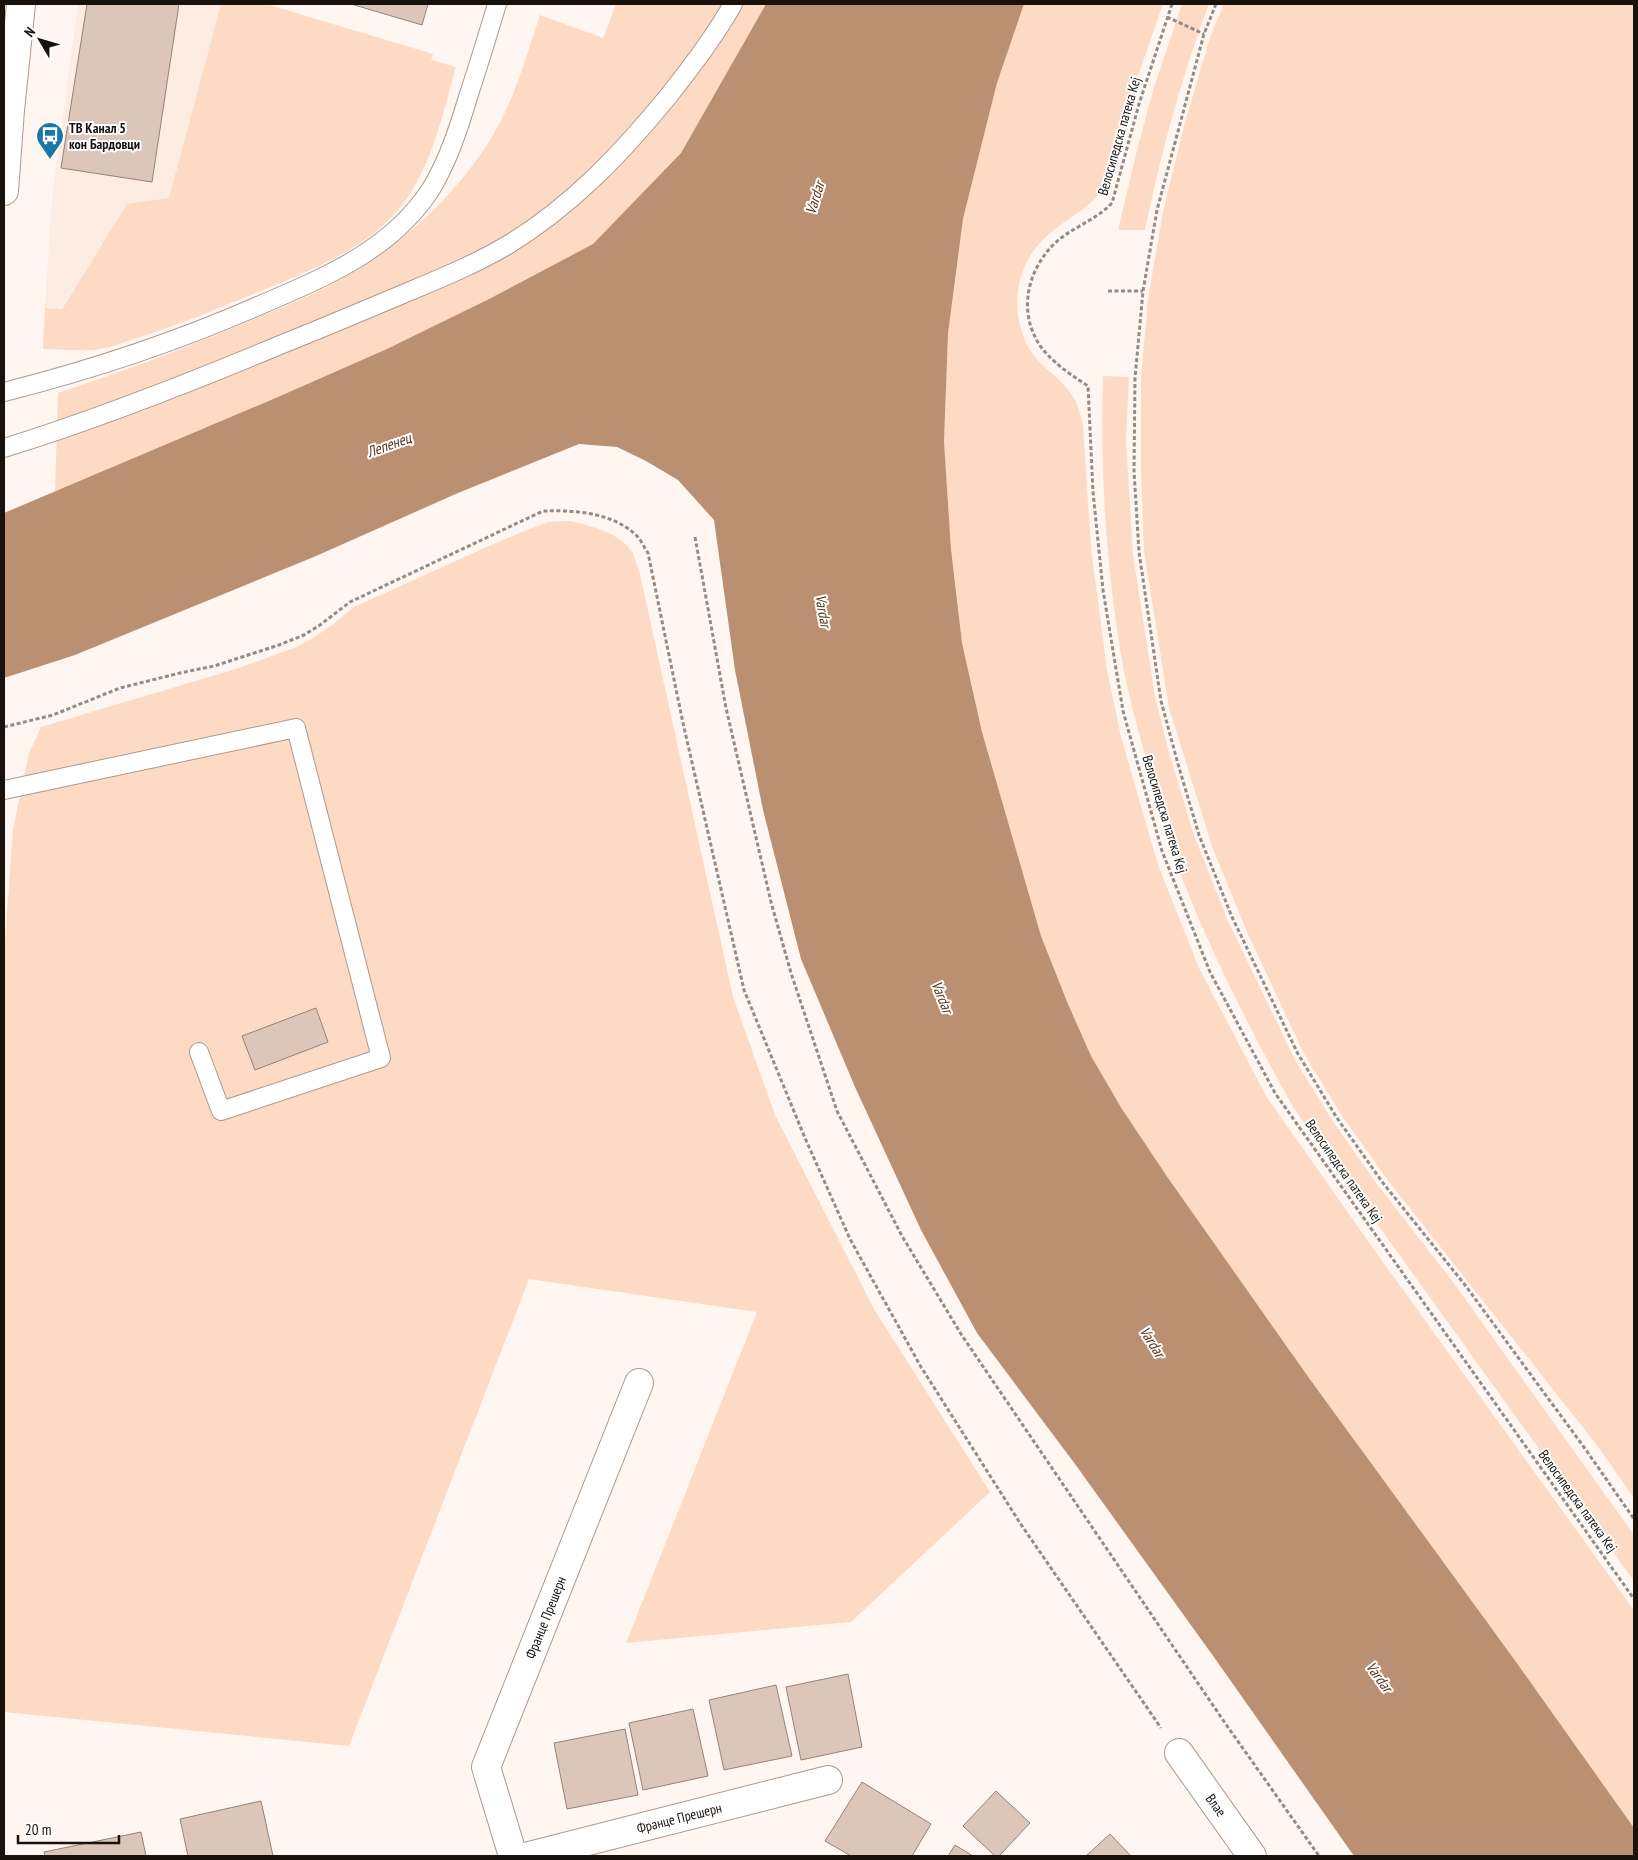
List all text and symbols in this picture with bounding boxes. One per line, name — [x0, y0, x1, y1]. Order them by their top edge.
north arrow — [15, 15, 65, 65]
text: N — [20, 23, 39, 41]
street label: Велосипедска патека Кеј — [1093, 75, 1145, 197]
place label: ТВ Канал 5 кон Бардовци — [69, 119, 140, 153]
bus stop icon: ТВ Канал 5 кон Бардовци — [35, 121, 65, 160]
water label: Vardar — [801, 177, 829, 216]
water label: Лепенец — [363, 427, 415, 462]
water label: Vardar — [811, 593, 836, 631]
street label: Велосипедска патека Кеј — [1138, 753, 1192, 875]
water label: Vardar — [927, 978, 958, 1017]
street label: Велосипедска патека Кеј — [1302, 1116, 1386, 1226]
water label: Vardar — [1136, 1323, 1170, 1362]
street label: Велосипедска патека Кеј — [1535, 1446, 1621, 1556]
street label: Францe Прешерн — [521, 1574, 570, 1661]
water label: Vardar — [1362, 1658, 1398, 1697]
street label: Влае — [1202, 1790, 1230, 1820]
street label: Франце Прешерн — [635, 1798, 724, 1837]
scale bar — [18, 1812, 119, 1844]
text: 20 m — [25, 1820, 51, 1839]

